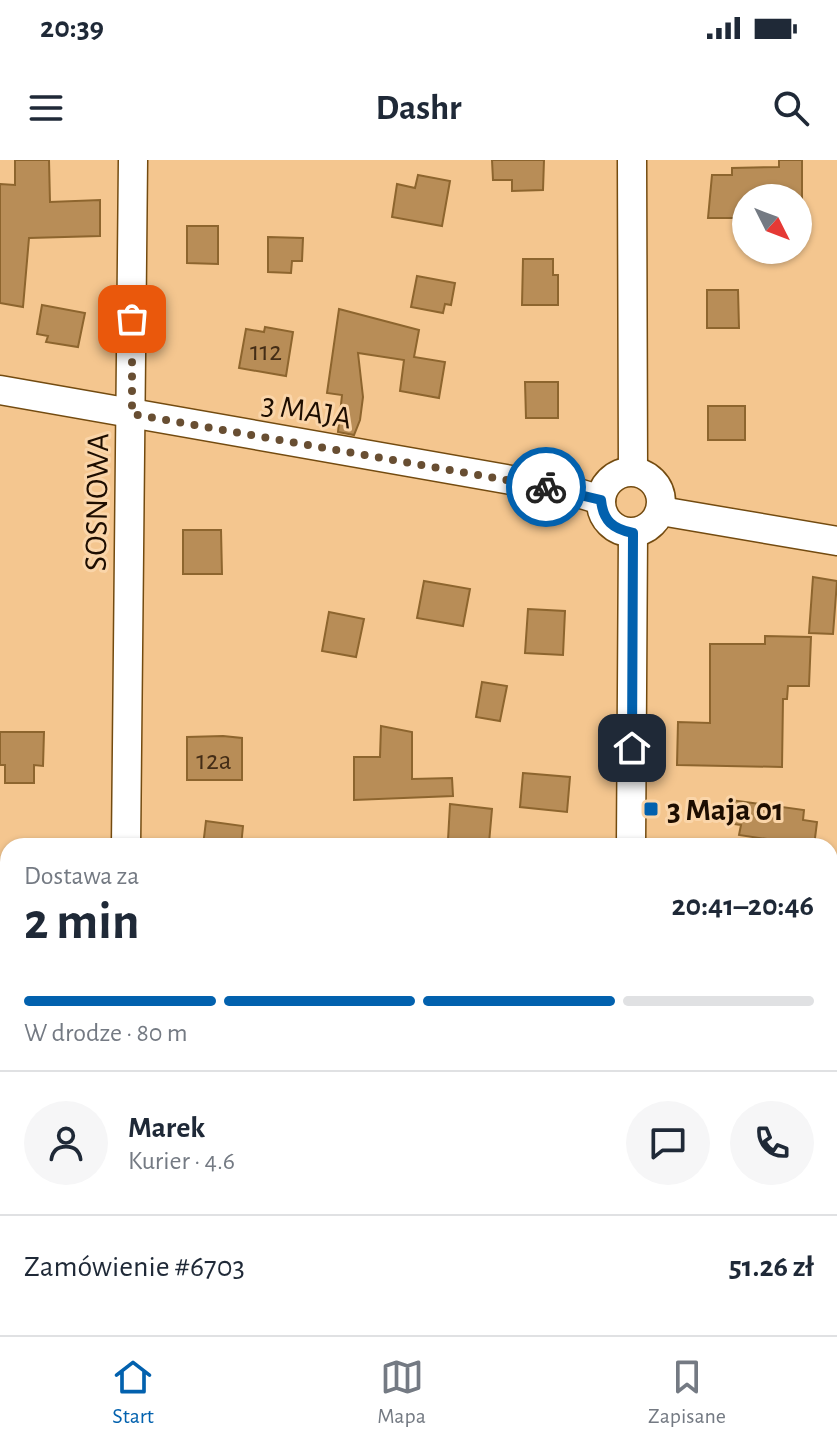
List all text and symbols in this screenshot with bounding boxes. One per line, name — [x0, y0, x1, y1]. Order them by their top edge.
text: 20:39 — [40, 13, 104, 43]
icon: menu — [24, 86, 68, 130]
icon: search — [769, 86, 813, 130]
text: Dashr — [375, 90, 462, 126]
north arrow — [732, 184, 812, 264]
map controls — [732, 184, 812, 264]
pin — [98, 285, 166, 353]
icon: bag — [110, 297, 154, 341]
house number: 112 — [250, 338, 282, 366]
street label: 3 MAJA — [259, 387, 354, 435]
street label: SOSNOWA — [80, 433, 114, 571]
courier — [506, 447, 586, 527]
icon: bike — [524, 465, 568, 509]
pin — [598, 714, 666, 782]
icon: home — [610, 726, 654, 770]
house number: 12a — [196, 747, 232, 775]
place label: 3 Maja 01 — [667, 794, 784, 826]
marker: 3 Maja 01 — [642, 800, 660, 818]
text: Dostawa za — [24, 863, 139, 889]
text: 20:41–20:46 — [671, 891, 814, 921]
text: 2 min — [24, 896, 139, 948]
text: W drodze · 80 m — [24, 1020, 188, 1046]
button: person — [24, 1101, 108, 1185]
button: chat — [626, 1101, 710, 1185]
button: phone — [730, 1101, 814, 1185]
text: Marek — [128, 1113, 205, 1143]
text: Kurier · 4.6 — [128, 1148, 235, 1174]
text: Zamówienie #6703 — [24, 1252, 245, 1282]
text: 51.26 zł — [729, 1252, 814, 1282]
tab: Start — [111, 1355, 155, 1429]
tab: Mapa — [377, 1355, 426, 1429]
tab: Zapisane — [648, 1355, 726, 1429]

